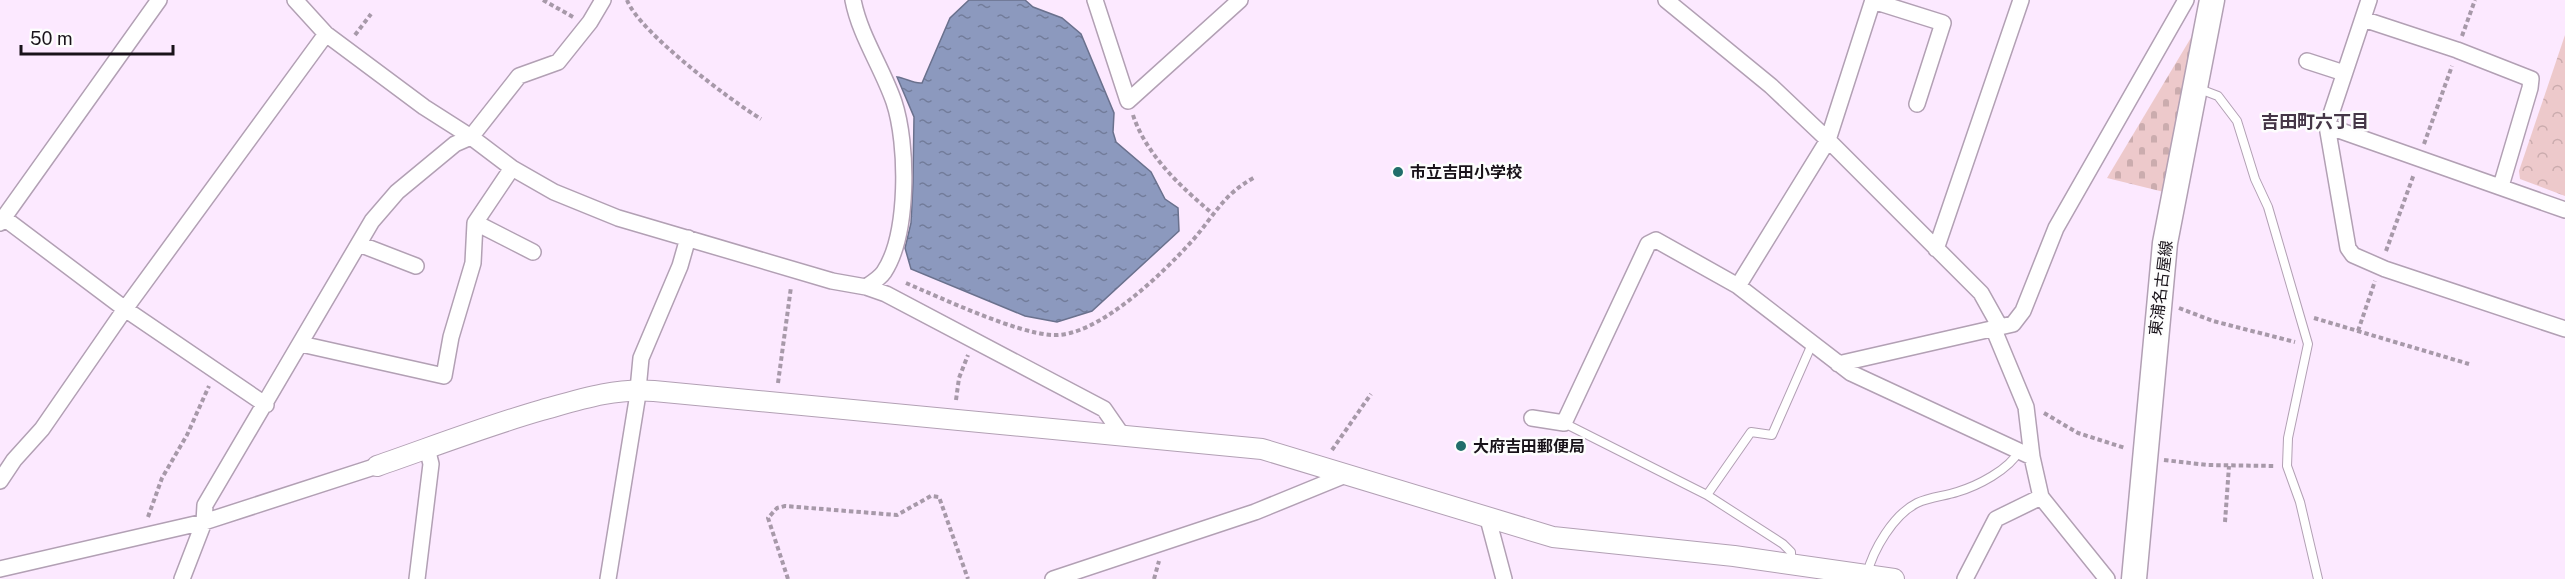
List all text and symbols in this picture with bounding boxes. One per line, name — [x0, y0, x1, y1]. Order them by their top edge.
scale bar — [21, 18, 172, 56]
text: 50 m — [30, 28, 73, 49]
district label: 吉田町六丁目 — [2261, 111, 2369, 132]
place label: 市立吉田小学校 — [1410, 163, 1522, 182]
marker: 市立吉田小学校 — [1391, 165, 1405, 179]
street label: 東浦名古屋線 — [2146, 239, 2176, 337]
place label: 大府吉田郵便局 — [1473, 437, 1585, 456]
marker: 大府吉田郵便局 — [1454, 439, 1468, 453]

